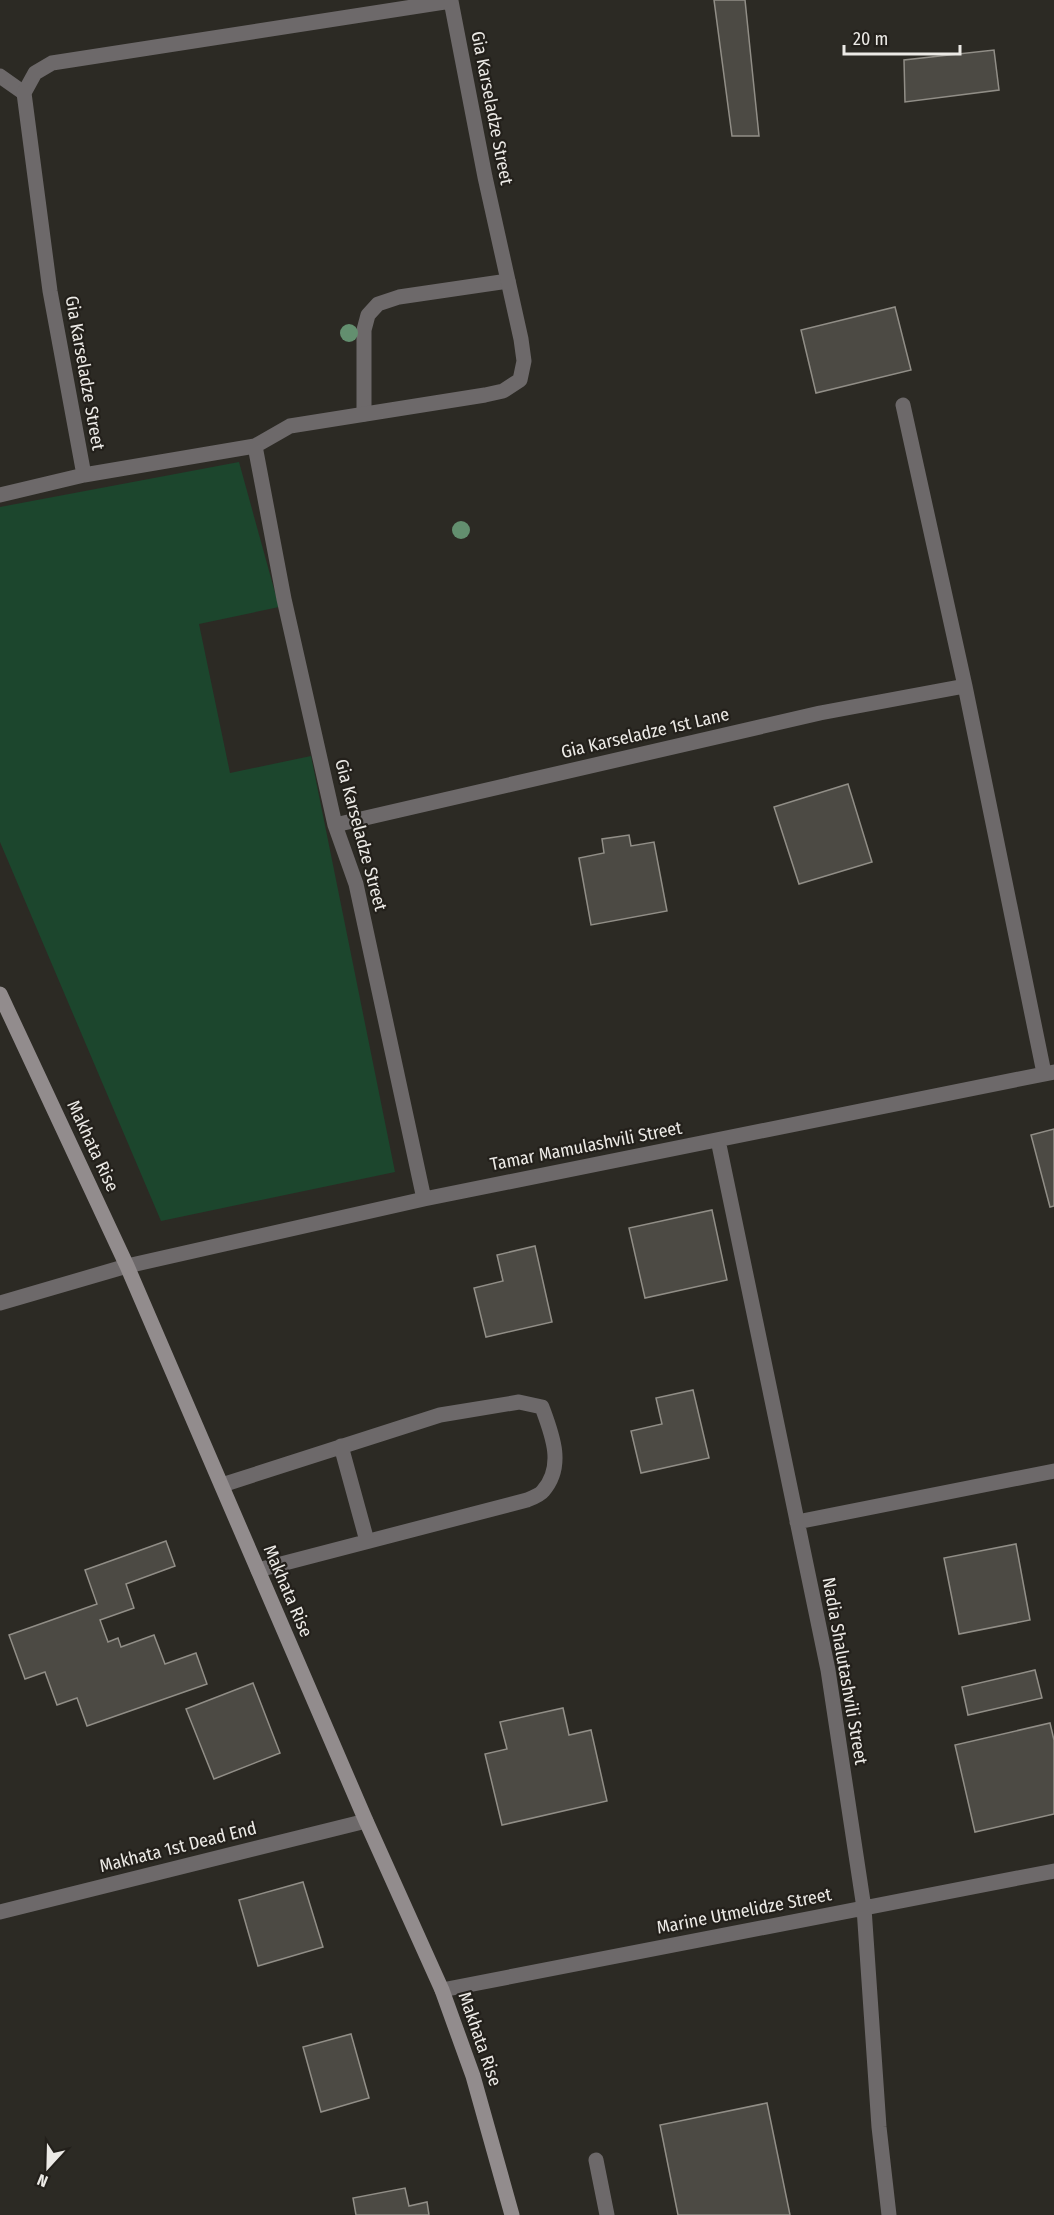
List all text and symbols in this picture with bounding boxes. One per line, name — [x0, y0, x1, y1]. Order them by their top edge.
scale bar — [844, 18, 960, 56]
text: 20 m — [853, 28, 888, 50]
street label: Gia Karseladze Street — [466, 29, 518, 187]
street label: Gia Karseladze Street — [61, 294, 109, 452]
street label: Gia Karseladze 1st Lane — [559, 703, 731, 763]
street label: Gia Karseladze Street — [330, 757, 392, 913]
street label: Makhata Rise — [62, 1097, 124, 1195]
street label: Tamar Mamulashvili Street — [488, 1117, 684, 1175]
street label: Makhata Rise — [259, 1542, 317, 1641]
street label: Nadia Shalutashvili Street — [818, 1576, 872, 1767]
street label: Makhata 1st Dead End — [97, 1817, 259, 1877]
street label: Marine Utmelidze Street — [655, 1883, 833, 1939]
street label: Makhata Rise — [454, 1989, 506, 2089]
north arrow — [18, 2137, 78, 2197]
text: N — [35, 2170, 51, 2191]

